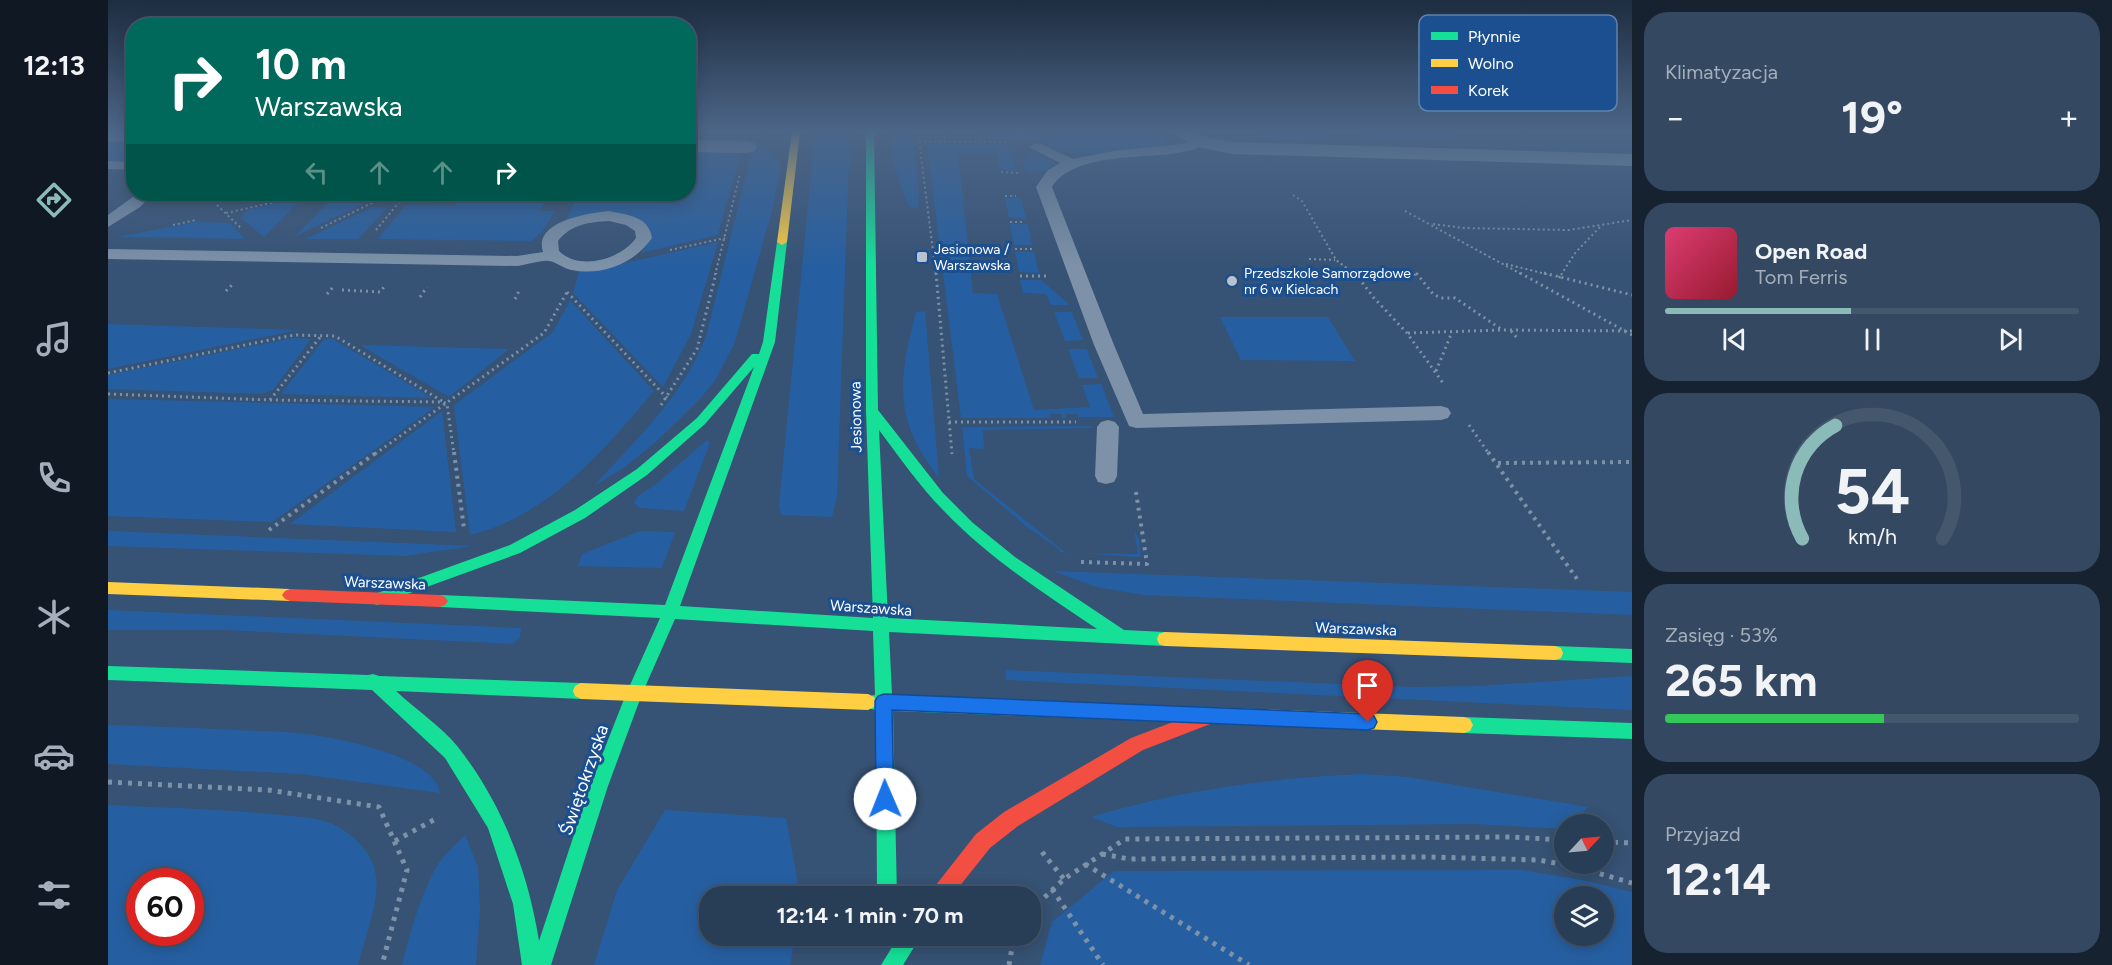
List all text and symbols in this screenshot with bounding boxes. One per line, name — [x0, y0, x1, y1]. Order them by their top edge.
legend — [1419, 15, 1617, 111]
text: Płynnie — [1468, 27, 1521, 46]
text: 10 m — [255, 39, 347, 90]
icon: right — [156, 42, 234, 120]
text: 12:13 — [23, 49, 85, 82]
text: Wolno — [1468, 54, 1514, 73]
text: Klimatyzacja — [1665, 60, 1778, 84]
text: Korek — [1468, 81, 1509, 100]
text: Warszawska — [255, 90, 402, 123]
text: 19° — [1841, 90, 1903, 144]
text: − — [1665, 98, 1686, 137]
text: + — [2058, 98, 2079, 137]
icon: left — [300, 156, 333, 189]
icon: ahead — [363, 156, 396, 189]
icon: ahead — [426, 156, 459, 189]
icon: right — [489, 156, 522, 189]
icon: directions — [33, 179, 75, 221]
text: Open Road — [1755, 238, 1867, 265]
place label: Jesionowa / Warszawska — [934, 241, 1010, 274]
marker: Jesionowa / Warszawska — [915, 250, 929, 264]
place label: Przedszkole Samorządowe nr 6 w Kielcach — [1244, 265, 1411, 298]
text: Tom Ferris — [1755, 265, 1848, 289]
marker: Przedszkole Samorządowe nr 6 w Kielcach — [1225, 274, 1239, 288]
icon: music — [33, 318, 75, 360]
icon: previous — [1718, 323, 1751, 356]
icon: pause — [1856, 323, 1889, 356]
icon: next — [1994, 323, 2027, 356]
street label: Jesionowa — [846, 381, 866, 453]
text: 54 — [1834, 455, 1910, 530]
icon: phone — [33, 457, 75, 499]
text: km/h — [1848, 525, 1896, 550]
street label: Warszawska — [344, 573, 426, 593]
icon: climate — [33, 596, 75, 638]
street label: Warszawska — [830, 596, 912, 620]
street label: Warszawska — [1315, 619, 1397, 639]
text: Zasięg · 53% — [1665, 623, 1778, 647]
text: 265 km — [1665, 653, 1817, 707]
pin — [1342, 660, 1393, 722]
icon: arrive — [1351, 669, 1384, 702]
street label: Świętokrzyska — [555, 722, 613, 838]
icon: car — [33, 735, 75, 777]
position arrow — [853, 767, 917, 831]
north arrow — [1554, 814, 1614, 874]
map controls — [1554, 814, 1614, 946]
text: Przyjazd — [1665, 822, 1741, 846]
text: 12:14 — [1665, 852, 1771, 906]
speed limit sign: 60 — [126, 868, 204, 946]
icon: filters — [33, 874, 75, 916]
button: layers — [1554, 886, 1614, 946]
text: 12:14 · 1 min · 70 m — [776, 902, 964, 929]

